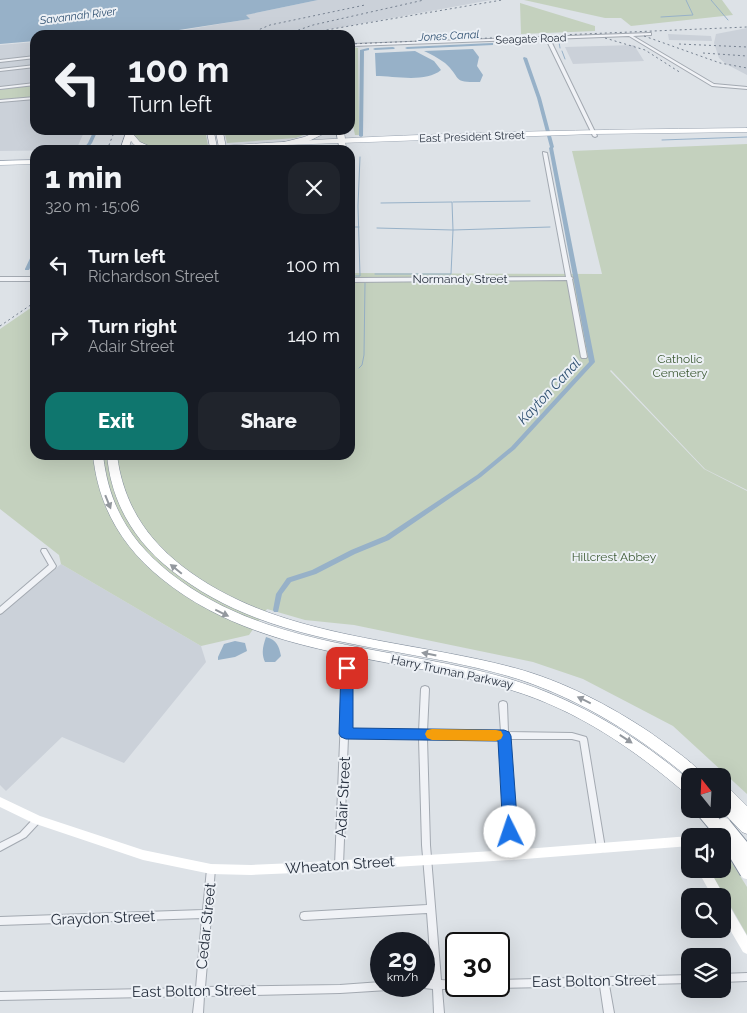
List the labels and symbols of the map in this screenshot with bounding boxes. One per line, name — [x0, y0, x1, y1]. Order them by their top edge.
water label: Savannah River — [38, 5, 118, 27]
water label: Jones Canal — [417, 28, 480, 44]
street label: Seagate Road — [495, 31, 567, 47]
street label: East President Street — [419, 129, 525, 145]
street label: Normandy Street — [412, 272, 508, 286]
park label: Catholic Cemetery — [653, 352, 708, 380]
water label: Kayton Canal — [514, 354, 584, 427]
one-way arrow — [104, 495, 112, 510]
park label: Hillcrest Abbey — [572, 550, 657, 564]
one-way arrow — [170, 564, 183, 575]
one-way arrow — [215, 609, 229, 617]
pin — [326, 647, 368, 689]
one-way arrow — [420, 649, 436, 657]
street label: Harry Truman Parkway — [389, 652, 515, 692]
one-way arrow — [577, 696, 591, 704]
one-way arrow — [619, 734, 632, 744]
street label: Adair Street — [332, 756, 354, 838]
north arrow — [681, 768, 731, 818]
position arrow — [483, 805, 535, 857]
street label: Wheaton Street — [285, 852, 395, 878]
street label: Cedar Street — [193, 882, 219, 970]
street label: Graydon Street — [51, 907, 155, 929]
speed limit sign: 30 — [445, 932, 510, 997]
street label: East Bolton Street — [532, 971, 656, 991]
street label: East Bolton Street — [132, 981, 256, 1001]

